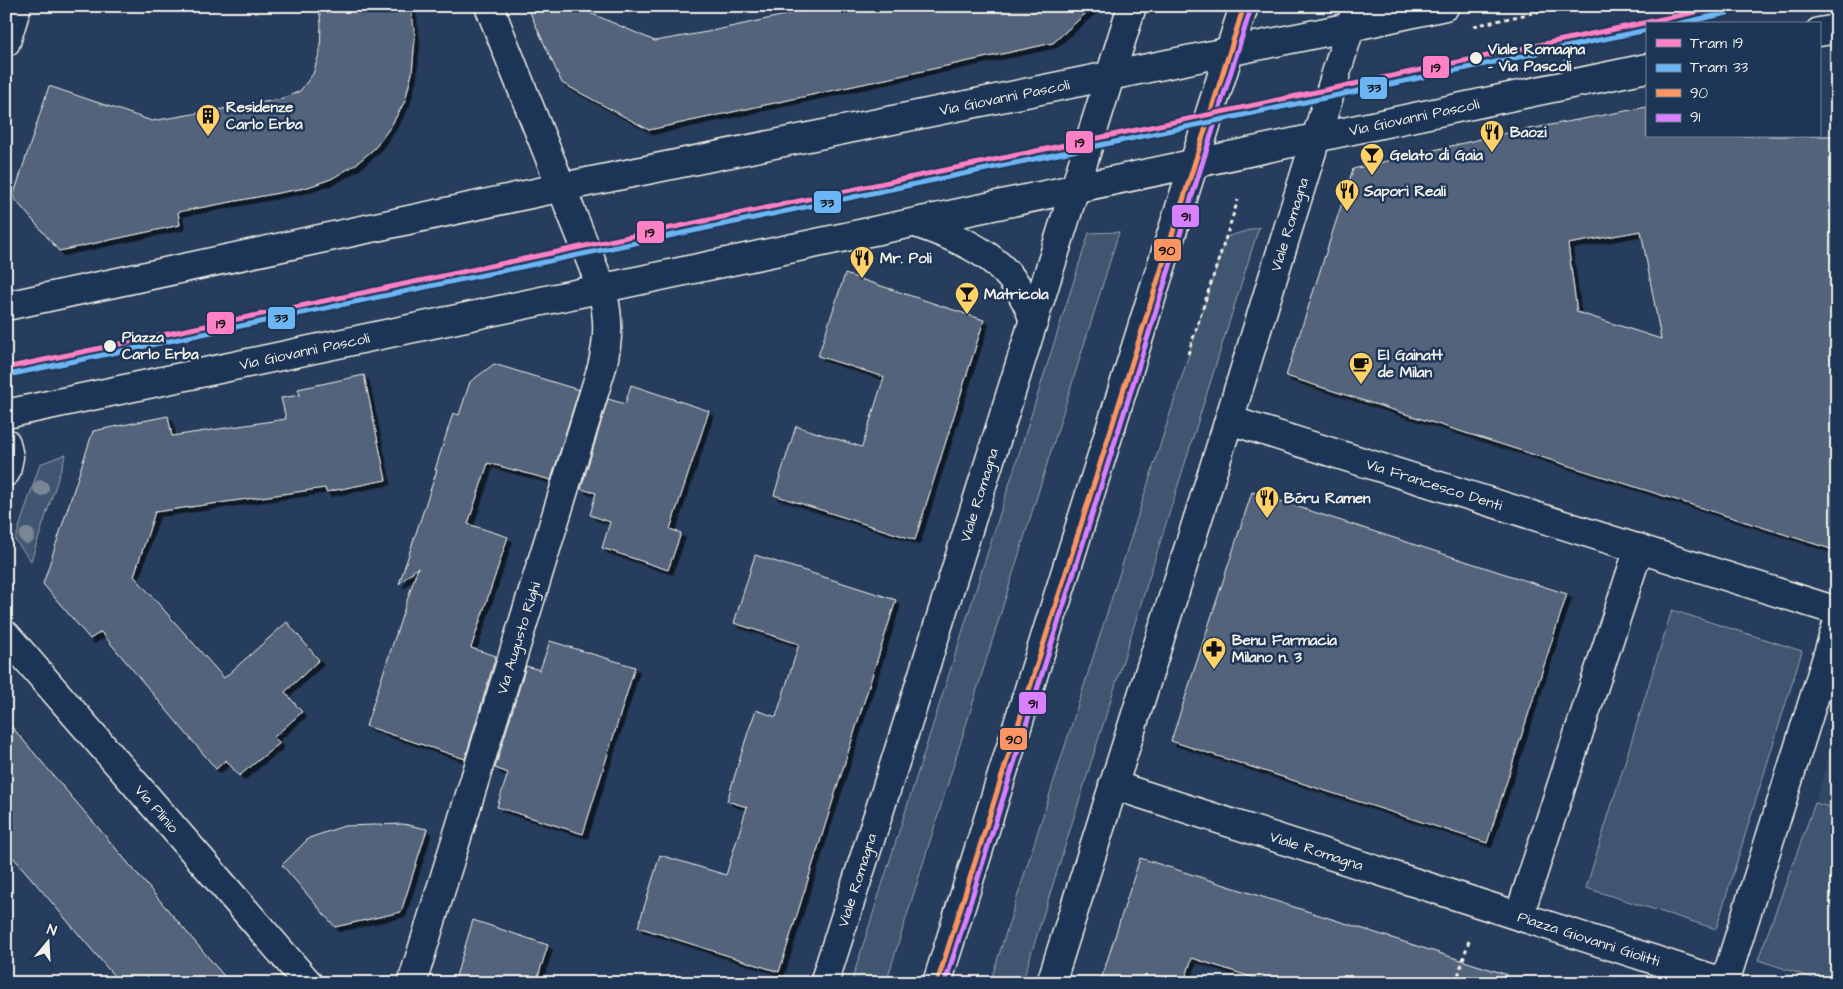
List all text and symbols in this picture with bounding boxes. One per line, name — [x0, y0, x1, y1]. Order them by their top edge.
legend — [1646, 22, 1820, 138]
text: Tram 19 — [1690, 33, 1743, 54]
place label: Viale Romagna - Via Pascoli — [1487, 39, 1585, 77]
marker: Viale Romagna - Via Pascoli — [1468, 50, 1484, 66]
line badge: 19 — [1422, 55, 1450, 79]
text: Tram 33 — [1690, 57, 1749, 78]
text: 19 — [1431, 58, 1441, 78]
street label: Via Giovanni Pascoli — [937, 74, 1072, 121]
line badge: 33 — [1359, 76, 1388, 100]
text: 33 — [1366, 78, 1382, 98]
text: 90 — [1690, 83, 1709, 104]
street label: Via Giovanni Pascoli — [1347, 94, 1482, 142]
place label: Residenze Carlo Erba — [226, 97, 303, 135]
building icon: Residenze Carlo Erba — [195, 103, 221, 137]
text: 91 — [1690, 107, 1701, 128]
restaurant icon: Baozi — [1479, 119, 1505, 153]
place label: Baozi — [1510, 122, 1547, 143]
line badge: 19 — [1065, 130, 1094, 154]
text: 19 — [1075, 133, 1085, 153]
bar icon: Gelato di Gaia — [1359, 142, 1385, 176]
place label: Gelato di Gaia — [1390, 145, 1483, 166]
street label: Viale Romagna — [1265, 175, 1314, 274]
restaurant icon: Sapori Reali — [1334, 178, 1360, 212]
place label: Sapori Reali — [1363, 181, 1446, 202]
line badge: 33 — [813, 190, 842, 214]
text: 33 — [819, 193, 835, 213]
line badge: 91 — [1171, 204, 1200, 228]
text: 91 — [1181, 207, 1191, 227]
line badge: 19 — [636, 220, 665, 244]
text: 19 — [645, 223, 655, 243]
line badge: 90 — [1153, 238, 1182, 262]
text: 90 — [1159, 241, 1176, 261]
restaurant icon: Mr. Poli — [849, 245, 875, 279]
place label: Mr. Poli — [880, 248, 932, 269]
bar icon: Matricola — [954, 281, 980, 315]
place label: Matricola — [984, 284, 1049, 305]
line badge: 33 — [267, 306, 296, 330]
text: 33 — [273, 308, 289, 328]
line badge: 19 — [206, 311, 235, 335]
text: 19 — [216, 314, 226, 334]
place label: Piazza Carlo Erba — [122, 327, 199, 365]
street label: Via Giovanni Pascoli — [238, 327, 372, 376]
marker: Piazza Carlo Erba — [102, 338, 118, 354]
place label: El Gainatt de Milan — [1377, 345, 1444, 383]
cafe icon: El Gainatt de Milan — [1348, 351, 1374, 385]
street label: Viale Romagna — [955, 445, 1004, 545]
street label: Via Francesco Denti — [1363, 454, 1506, 516]
restaurant icon: Bōru Ramen — [1254, 485, 1280, 519]
place label: Bōru Ramen — [1284, 488, 1371, 509]
street label: Via Augusto Righi — [492, 579, 546, 697]
place label: Benu Farmacia Milano n. 3 — [1232, 630, 1337, 668]
pharmacy icon: Benu Farmacia Milano n. 3 — [1201, 636, 1227, 670]
line badge: 91 — [1018, 691, 1047, 715]
text: 91 — [1028, 694, 1038, 714]
line badge: 90 — [999, 727, 1028, 751]
text: 90 — [1006, 730, 1023, 750]
street label: Via Plinio — [130, 780, 184, 838]
street label: Viale Romagna — [1267, 826, 1366, 876]
street label: Viale Romagna — [833, 831, 883, 930]
street label: Piazza Giovanni Giolitti — [1515, 906, 1663, 972]
north arrow — [22, 916, 72, 966]
text: N — [44, 920, 59, 942]

